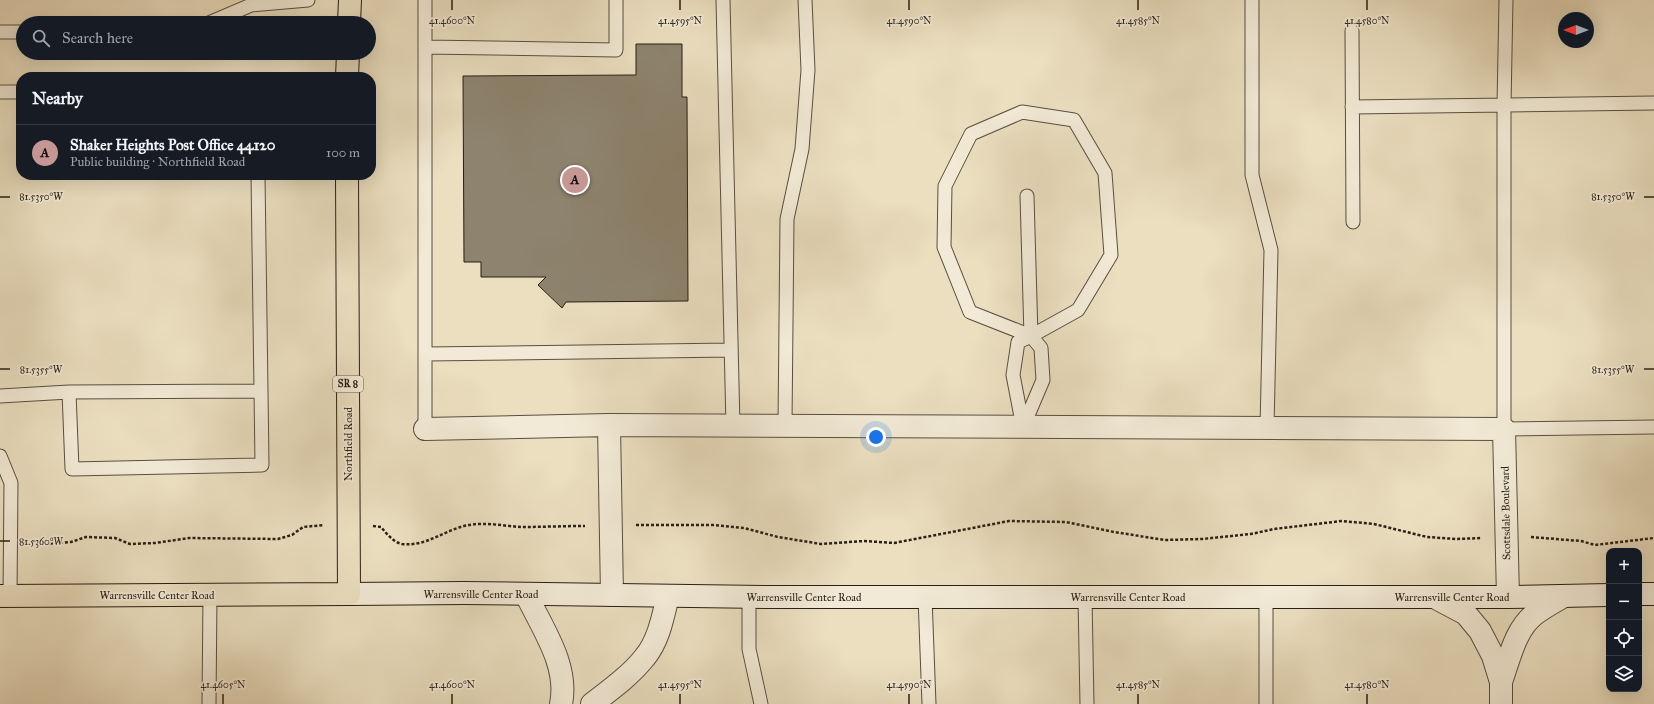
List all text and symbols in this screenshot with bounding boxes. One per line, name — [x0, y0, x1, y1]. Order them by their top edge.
north arrow — [1558, 12, 1594, 48]
text: 41.4600°N — [429, 15, 476, 27]
text: 41.4595°N — [658, 15, 703, 27]
text: 41.4590°N — [886, 15, 932, 27]
text: 41.4585°N — [1116, 15, 1161, 27]
text: 41.4580°N — [1344, 15, 1390, 27]
search box — [16, 16, 376, 60]
icon: search — [30, 27, 52, 49]
text: Search here — [62, 29, 133, 47]
text: Nearby — [32, 88, 83, 109]
text: Shaker Heights Post Office 44120 — [70, 136, 276, 154]
text: A — [41, 145, 49, 161]
text: 100 m — [326, 145, 360, 161]
text: Public building · Northfield Road — [70, 154, 245, 170]
pin: A — [562, 165, 588, 195]
text: 81.5350°W — [19, 191, 63, 203]
text: 81.5350°W — [1591, 191, 1635, 203]
text: 81.5355°W — [20, 364, 63, 376]
text: 81.5355°W — [1592, 364, 1635, 376]
road number: SR 8 — [333, 376, 363, 392]
street label: Northfield Road — [342, 406, 355, 481]
your location — [866, 427, 886, 447]
street label: Scottsdale Boulevard — [1499, 465, 1513, 560]
text: 81.5360°W — [19, 536, 63, 548]
map controls — [1606, 548, 1642, 692]
button: + — [1606, 548, 1642, 584]
button: − — [1606, 584, 1642, 620]
street label: Warrensville Center Road — [424, 588, 539, 601]
street label: Warrensville Center Road — [100, 589, 215, 602]
street label: Warrensville Center Road — [747, 591, 862, 604]
street label: Warrensville Center Road — [1071, 591, 1186, 604]
street label: Warrensville Center Road — [1395, 591, 1510, 604]
button: locate — [1606, 620, 1642, 656]
button: layers — [1606, 656, 1642, 692]
text: 41.4605°N — [201, 679, 246, 691]
text: 41.4600°N — [429, 679, 476, 691]
text: 41.4595°N — [658, 679, 703, 691]
text: 41.4590°N — [886, 679, 932, 691]
text: 41.4585°N — [1116, 679, 1161, 691]
text: 41.4580°N — [1344, 679, 1390, 691]

